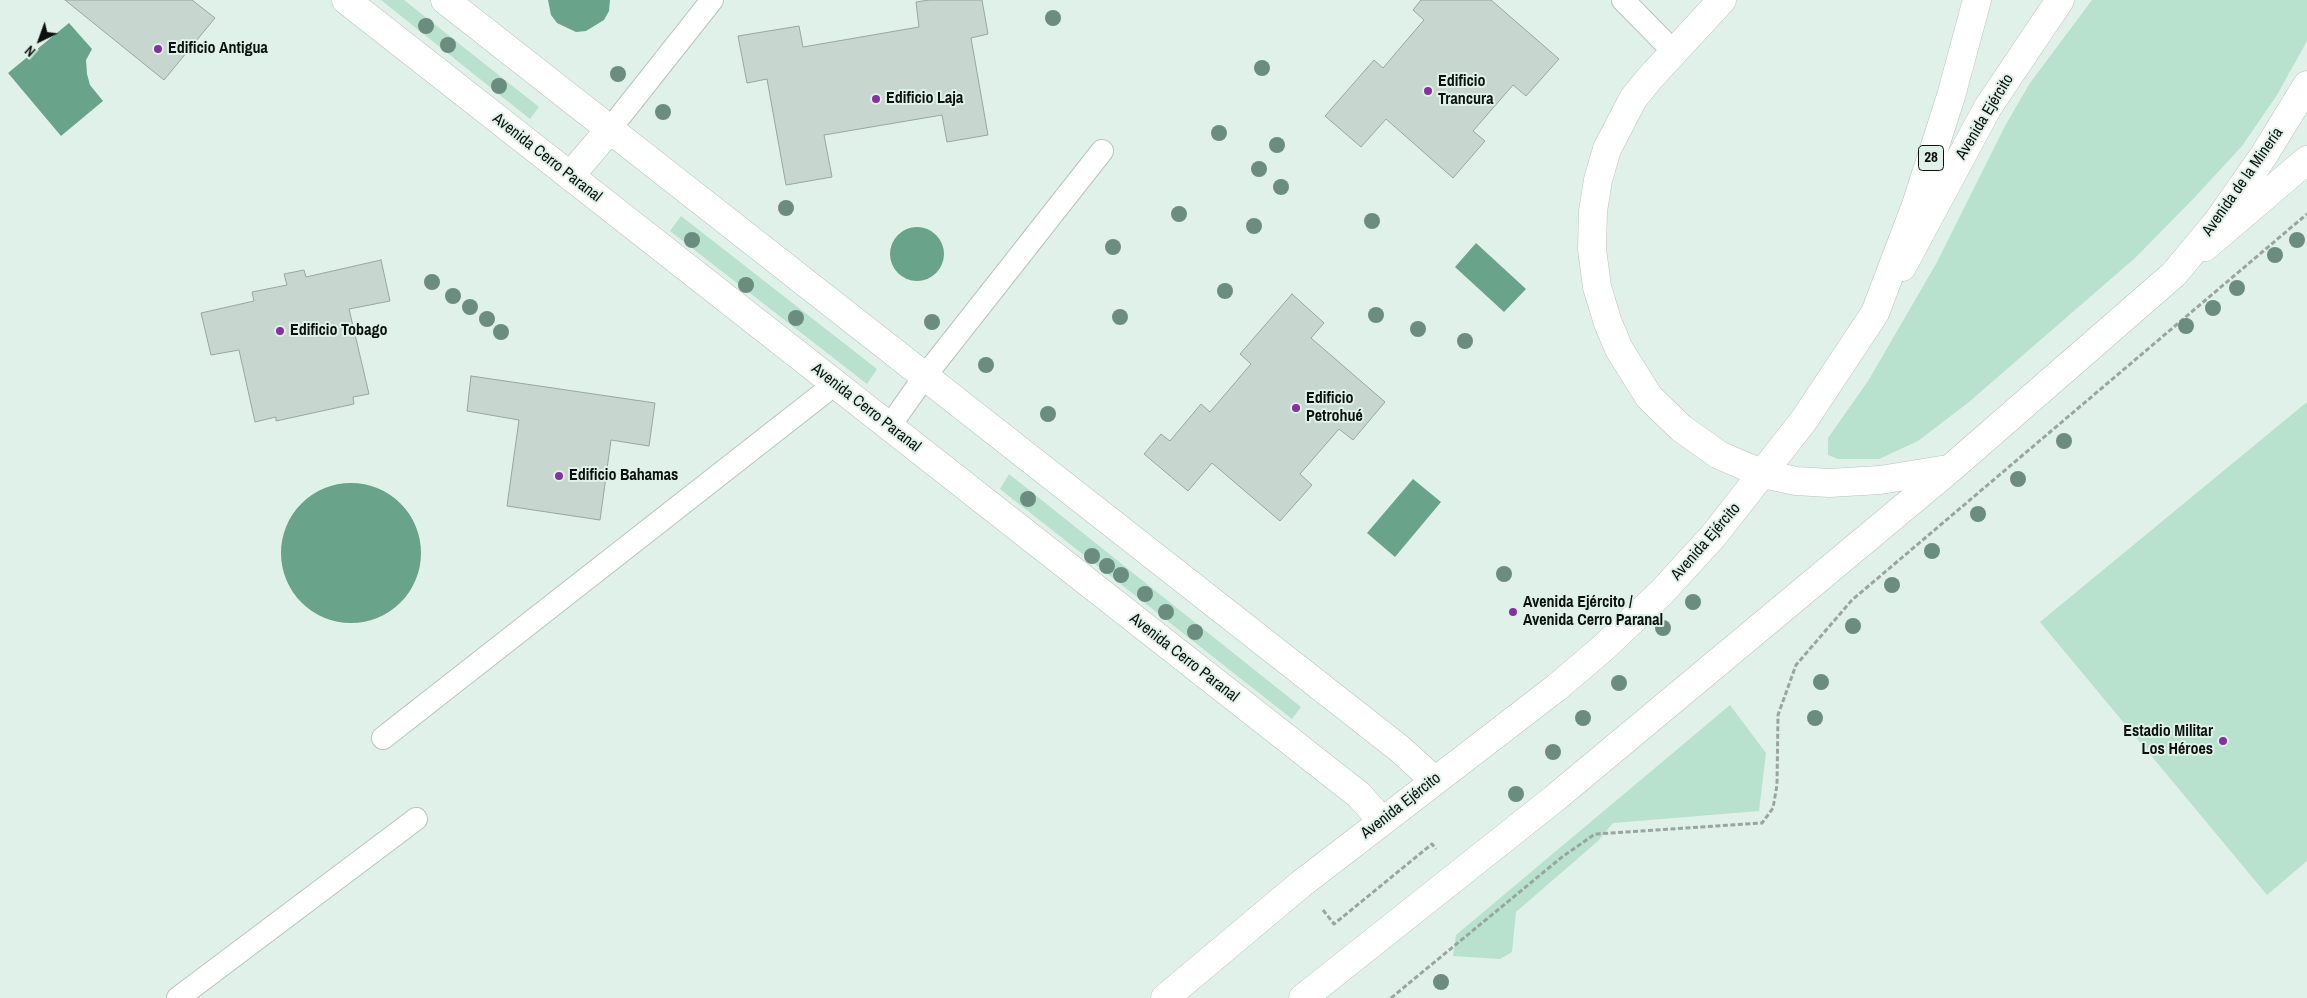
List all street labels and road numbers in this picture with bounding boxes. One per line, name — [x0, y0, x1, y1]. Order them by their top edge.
street label: Avenida Ejército — [1952, 71, 2018, 163]
street label: Avenida Cerro Paranal — [489, 109, 605, 207]
street label: Avenida de la Minería — [2198, 124, 2288, 240]
road number: 28 — [1918, 146, 1944, 170]
street label: Avenida Cerro Paranal — [808, 359, 924, 457]
street label: Avenida Ejército — [1667, 499, 1745, 585]
street label: Avenida Cerro Paranal — [1126, 609, 1242, 707]
street label: Avenida Ejército — [1357, 769, 1445, 843]

